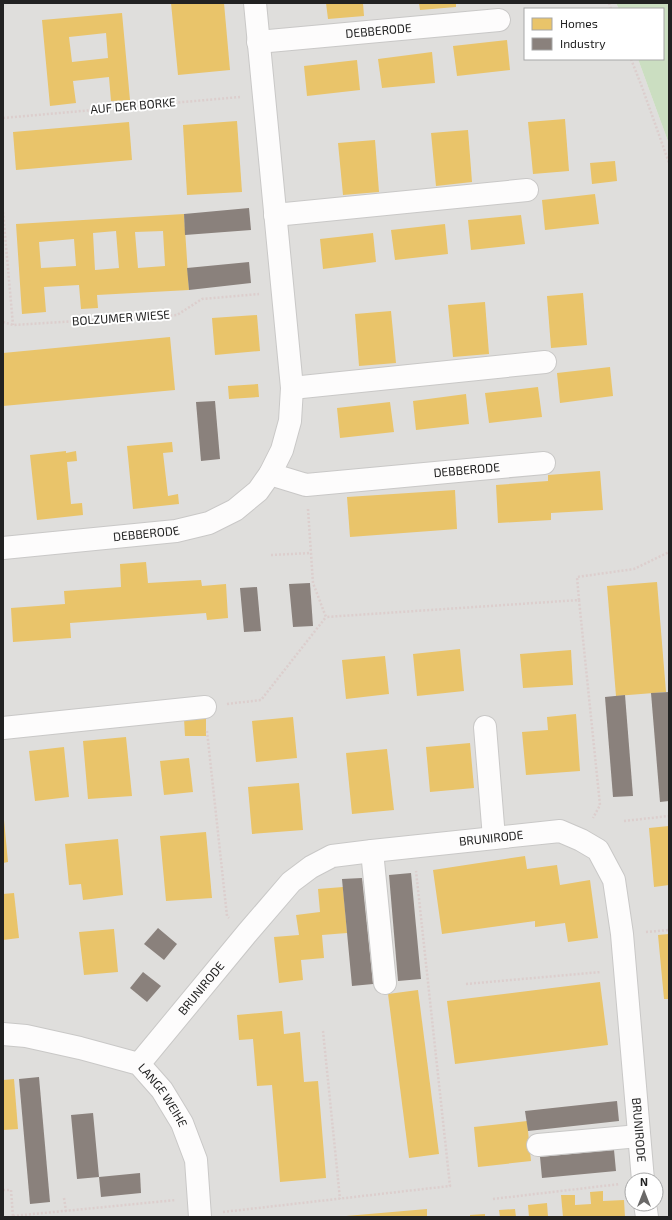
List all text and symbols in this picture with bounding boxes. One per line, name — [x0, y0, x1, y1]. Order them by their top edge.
legend — [524, 8, 664, 60]
text: Homes — [560, 16, 598, 30]
street label: DEBBERODE — [345, 20, 412, 40]
text: Industry — [560, 36, 606, 50]
street label: AUF DER BORKE — [90, 94, 177, 116]
street label: BOLZUMER WIESE — [71, 307, 171, 327]
street label: DEBBERODE — [433, 459, 501, 479]
street label: DEBBERODE — [112, 522, 181, 543]
street label: BRUNIRODE — [458, 827, 524, 848]
street label: BRUNIRODE — [175, 958, 227, 1017]
street label: LANGE WEIHE — [136, 1060, 191, 1129]
street label: BRUNIRODE — [630, 1097, 649, 1163]
north arrow — [624, 1172, 664, 1212]
text: N — [640, 1175, 648, 1188]

